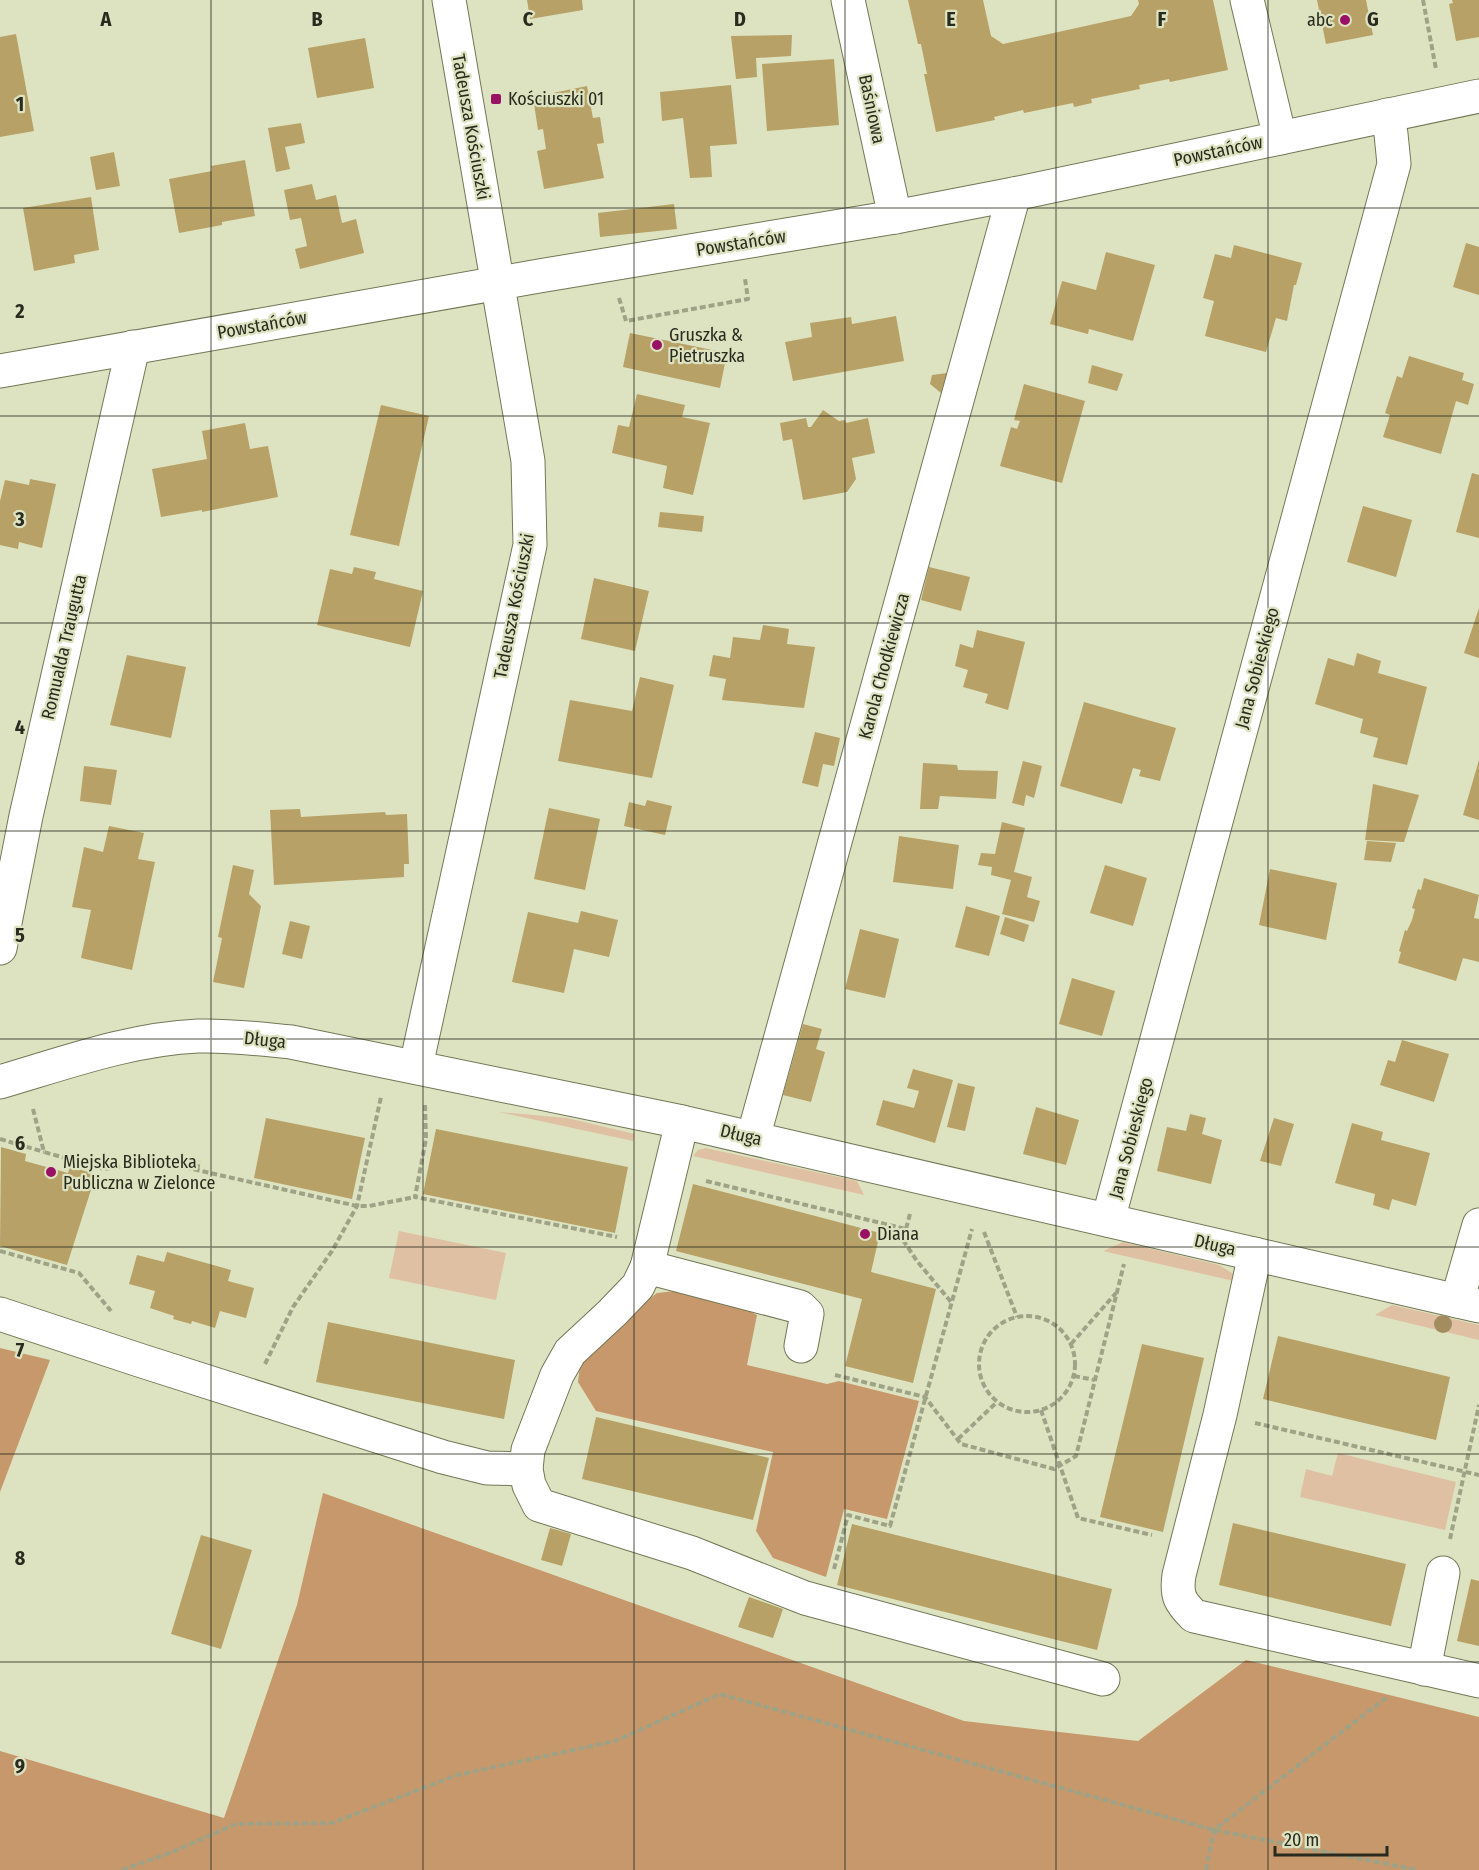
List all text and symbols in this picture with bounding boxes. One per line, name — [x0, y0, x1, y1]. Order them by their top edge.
text: A — [100, 7, 113, 31]
text: B — [311, 7, 323, 31]
text: C — [523, 7, 534, 31]
text: D — [734, 7, 746, 31]
text: E — [946, 7, 956, 31]
text: F — [1158, 7, 1167, 31]
text: G — [1367, 7, 1379, 31]
place label: abc — [1307, 9, 1333, 31]
marker: abc — [1338, 13, 1352, 27]
street label: Tadeusza Kościuszki — [447, 52, 495, 202]
street label: Baśniowa — [854, 72, 890, 146]
place label: Kościuszki 01 — [508, 88, 604, 110]
text: 1 — [16, 92, 24, 116]
marker: Kościuszki 01 — [489, 92, 503, 106]
street label: Powstańców — [1171, 131, 1265, 171]
street label: Powstańców — [695, 225, 788, 261]
text: 2 — [14, 299, 25, 323]
street label: Powstańców — [216, 306, 309, 344]
place label: Gruszka & Pietruszka — [669, 324, 745, 367]
marker: Gruszka & Pietruszka — [650, 338, 664, 352]
text: 3 — [14, 507, 25, 531]
street label: Tadeusza Kościuszki — [489, 531, 539, 681]
street label: Romualda Traugutta — [37, 572, 91, 722]
street label: Karola Chodkiewicza — [854, 590, 914, 741]
street label: Jana Sobieskiego — [1230, 605, 1284, 731]
text: 4 — [15, 715, 25, 739]
text: 5 — [15, 923, 25, 947]
street label: Długa — [243, 1027, 287, 1053]
street label: Jana Sobieskiego — [1104, 1075, 1158, 1201]
street label: Długa — [718, 1120, 764, 1150]
text: 6 — [15, 1131, 25, 1155]
place label: Miejska Biblioteka Publiczna w Zielonce — [63, 1151, 216, 1194]
marker: Miejska Biblioteka Publiczna w Zielonce — [44, 1165, 58, 1179]
place label: Diana — [877, 1223, 919, 1245]
marker: Diana — [858, 1227, 872, 1241]
street label: Długa — [1192, 1230, 1238, 1260]
text: 7 — [16, 1338, 25, 1362]
text: 8 — [15, 1546, 26, 1570]
text: 9 — [15, 1754, 25, 1778]
scale bar — [1275, 1819, 1388, 1857]
text: 20 m — [1284, 1829, 1319, 1851]

